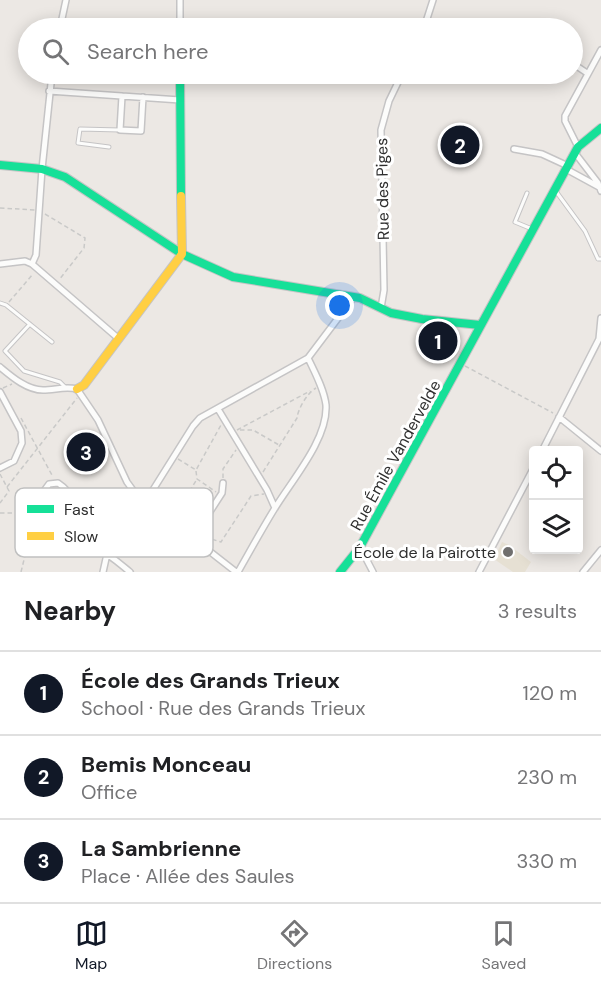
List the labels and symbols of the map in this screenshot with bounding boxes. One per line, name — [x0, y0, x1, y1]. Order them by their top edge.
pin: 2 — [440, 122, 480, 168]
street label: Rue des Piges — [371, 138, 394, 240]
your location — [325, 291, 354, 320]
pin: 1 — [418, 318, 458, 364]
street label: Rue Émile Vandervelde — [345, 376, 445, 534]
pin: 3 — [66, 430, 106, 474]
legend — [15, 488, 213, 557]
text: Fast — [64, 499, 95, 520]
text: Slow — [64, 526, 98, 547]
place label: École de la Pairotte — [354, 542, 496, 563]
marker: École de la Pairotte — [501, 545, 515, 559]

